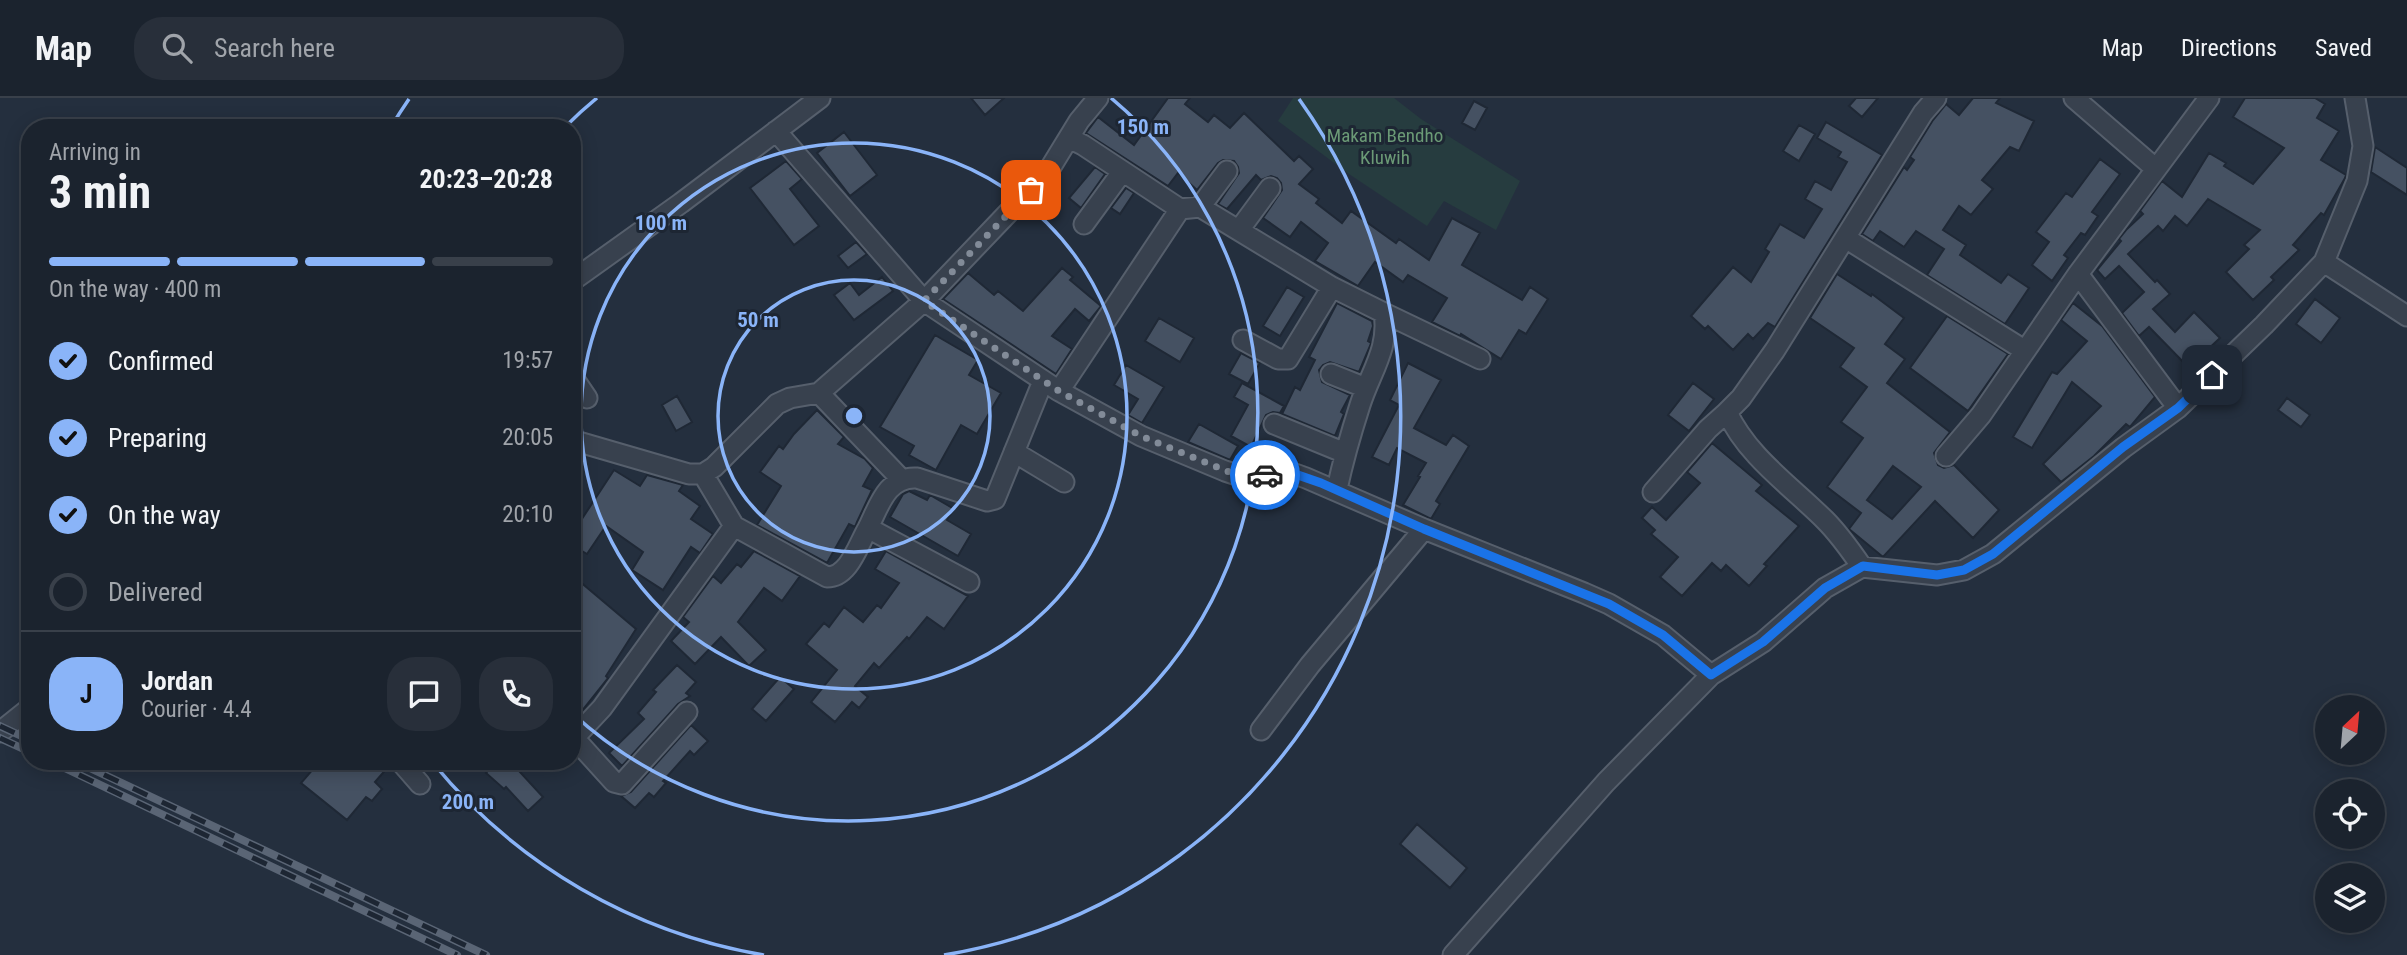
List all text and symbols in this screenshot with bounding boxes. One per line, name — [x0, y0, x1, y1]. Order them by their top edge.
search box — [134, 17, 624, 80]
text: Map — [35, 29, 92, 68]
icon: search — [158, 29, 196, 67]
text: Search here — [214, 33, 335, 63]
text: Map — [2102, 34, 2143, 62]
text: Directions — [2181, 34, 2277, 62]
text: Saved — [2315, 34, 2372, 62]
text: 150 m — [1117, 115, 1169, 139]
park label: Makam Bendho Kluwih — [1327, 124, 1443, 169]
text: Arriving in — [49, 139, 141, 166]
pin — [1001, 160, 1061, 220]
text: 20:23–20:28 — [419, 164, 553, 194]
text: 3 min — [49, 165, 151, 219]
icon: bag — [1012, 171, 1050, 209]
text: 100 m — [635, 211, 687, 235]
text: On the way · 400 m — [49, 276, 221, 303]
text: 50 m — [737, 308, 779, 332]
icon: check — [49, 342, 87, 380]
pin — [2182, 345, 2242, 405]
text: Confirmed — [108, 346, 214, 376]
text: 19:57 — [502, 347, 553, 374]
icon: home — [2193, 356, 2231, 394]
centre of rings — [842, 404, 866, 428]
icon: check — [49, 419, 87, 457]
text: Preparing — [108, 423, 207, 453]
text: 20:05 — [502, 424, 553, 451]
courier — [1230, 440, 1300, 510]
icon: car — [1246, 456, 1284, 494]
icon: check — [49, 496, 87, 534]
text: On the way — [108, 500, 221, 530]
text: 20:10 — [502, 501, 553, 528]
text: Delivered — [108, 577, 203, 607]
button: chat — [387, 657, 461, 731]
button: phone — [479, 657, 553, 731]
text: Jordan — [141, 666, 213, 696]
text: J — [80, 679, 92, 709]
north arrow — [2315, 695, 2385, 765]
map controls — [2315, 695, 2385, 933]
text: Courier · 4.4 — [141, 696, 252, 723]
button: locate — [2315, 779, 2385, 849]
text: 200 m — [442, 790, 494, 814]
button: layers — [2315, 863, 2385, 933]

